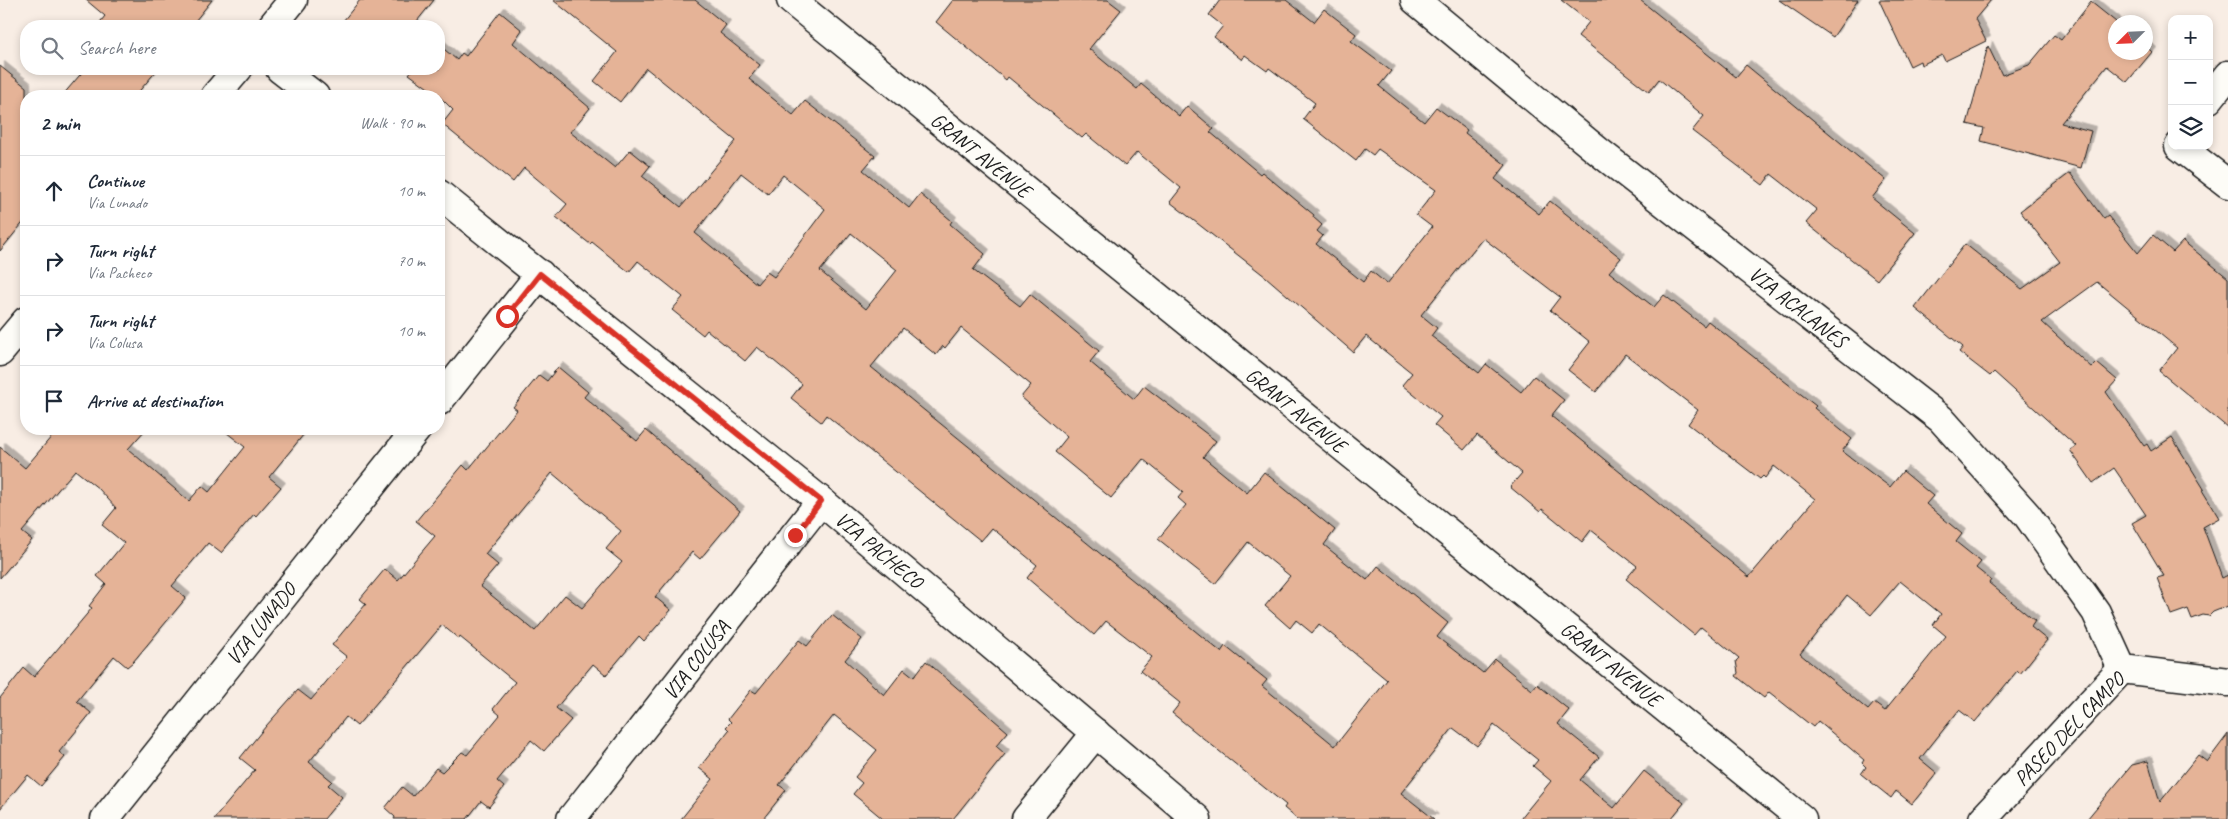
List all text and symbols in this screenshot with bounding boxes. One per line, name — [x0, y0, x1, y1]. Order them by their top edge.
north arrow — [2108, 15, 2153, 60]
map controls — [2168, 15, 2213, 150]
button: + — [2168, 15, 2213, 60]
search box — [20, 20, 445, 75]
icon: search — [38, 34, 66, 62]
text: Search here — [78, 36, 155, 60]
button: − — [2168, 60, 2213, 105]
button: layers — [2168, 105, 2213, 150]
street label: GRANT AVENUE — [926, 107, 1038, 205]
text: 2 min — [40, 110, 80, 136]
text: Walk · 90 m — [360, 113, 425, 133]
text: Continue — [87, 169, 144, 193]
icon: ahead — [40, 177, 68, 205]
text: 10 m — [398, 181, 425, 201]
text: Via Lunado — [87, 193, 147, 213]
text: Turn right — [87, 239, 154, 263]
icon: right — [40, 247, 68, 275]
text: 70 m — [398, 251, 425, 271]
street label: VIA ACALANES — [1744, 261, 1854, 355]
text: Via Pacheco — [87, 263, 151, 283]
route start — [496, 305, 519, 328]
text: Turn right — [87, 309, 154, 333]
icon: right — [40, 317, 68, 345]
text: 10 m — [398, 321, 425, 341]
text: Via Colusa — [87, 333, 142, 353]
street label: GRANT AVENUE — [1241, 362, 1353, 460]
icon: arrive — [40, 387, 68, 415]
text: Arrive at destination — [87, 389, 223, 413]
street label: VIA PACHECO — [830, 506, 930, 596]
route end — [784, 524, 807, 547]
street label: VIA LUNADO — [220, 576, 303, 670]
street label: VIA COLUSA — [657, 615, 735, 705]
street label: GRANT AVENUE — [1556, 616, 1668, 714]
street label: PASEO DEL CAMPO — [2008, 665, 2131, 791]

